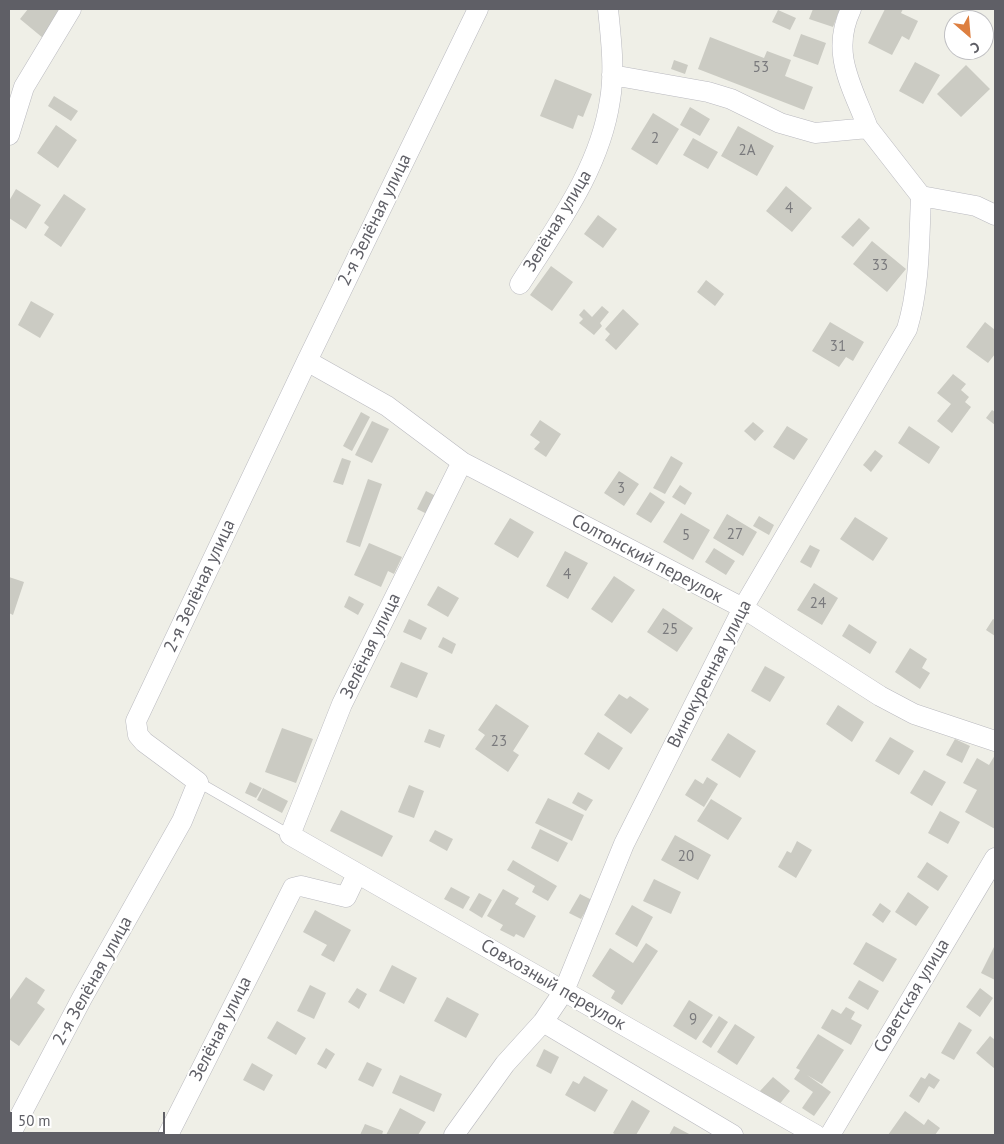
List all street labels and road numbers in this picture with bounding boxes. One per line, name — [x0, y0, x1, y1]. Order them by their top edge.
street label: 2-я Зелёная улица — [334, 150, 416, 290]
street label: Зелёная улица — [519, 166, 597, 276]
street label: Солтонский переулок — [568, 510, 726, 608]
street label: 2-я Зелёная улица — [160, 516, 240, 656]
street label: Зелёная улица — [336, 590, 406, 702]
street label: Винокуренная улица — [663, 596, 757, 752]
street label: 2-я Зелёная улица — [49, 913, 137, 1049]
street label: Совхозный переулок — [477, 935, 629, 1035]
street label: Советская улица — [869, 935, 955, 1057]
street label: Зелёная улица — [185, 973, 257, 1085]

